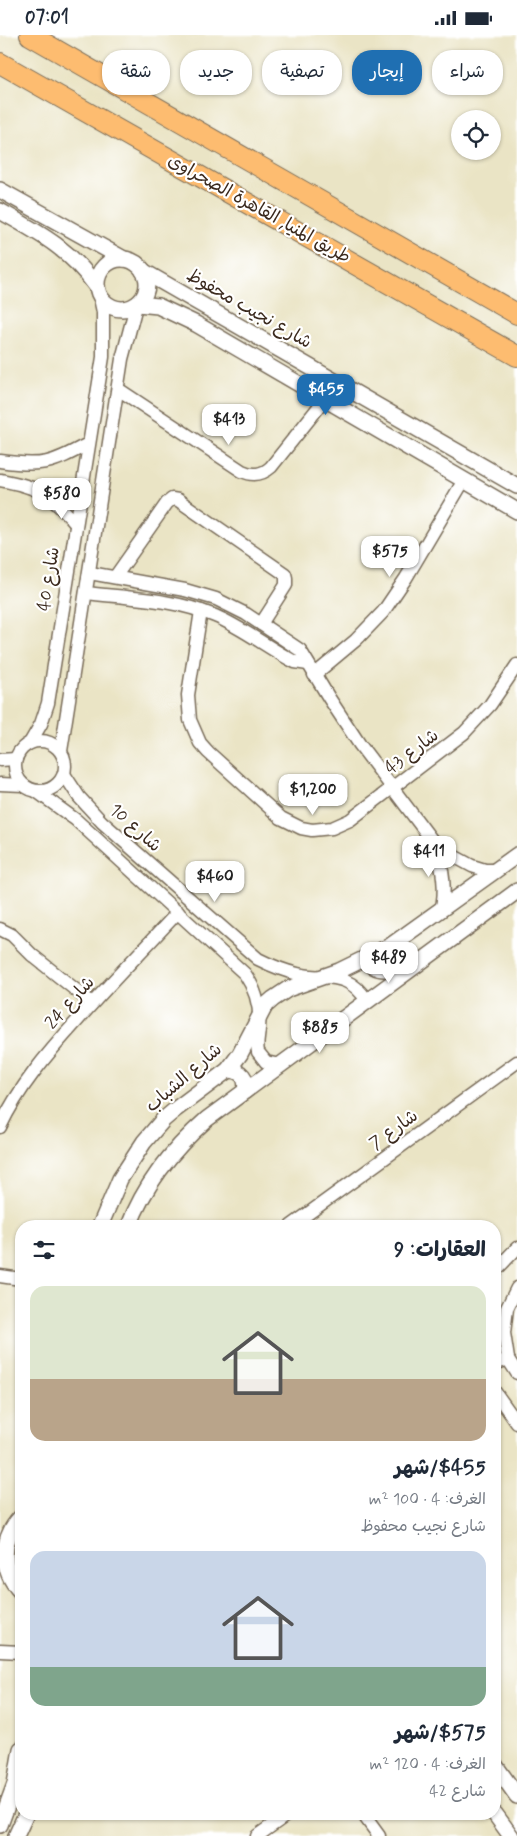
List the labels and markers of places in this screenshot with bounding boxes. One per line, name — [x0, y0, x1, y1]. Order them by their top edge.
pin: $455 — [296, 373, 356, 416]
pin: $413 — [199, 403, 259, 446]
pin: $580 — [32, 477, 92, 520]
pin: $575 — [360, 535, 420, 578]
pin: $1,200 — [272, 773, 354, 816]
pin: $411 — [399, 835, 459, 878]
pin: $460 — [185, 861, 245, 903]
pin: $489 — [359, 941, 419, 984]
pin: $885 — [290, 1011, 350, 1054]

